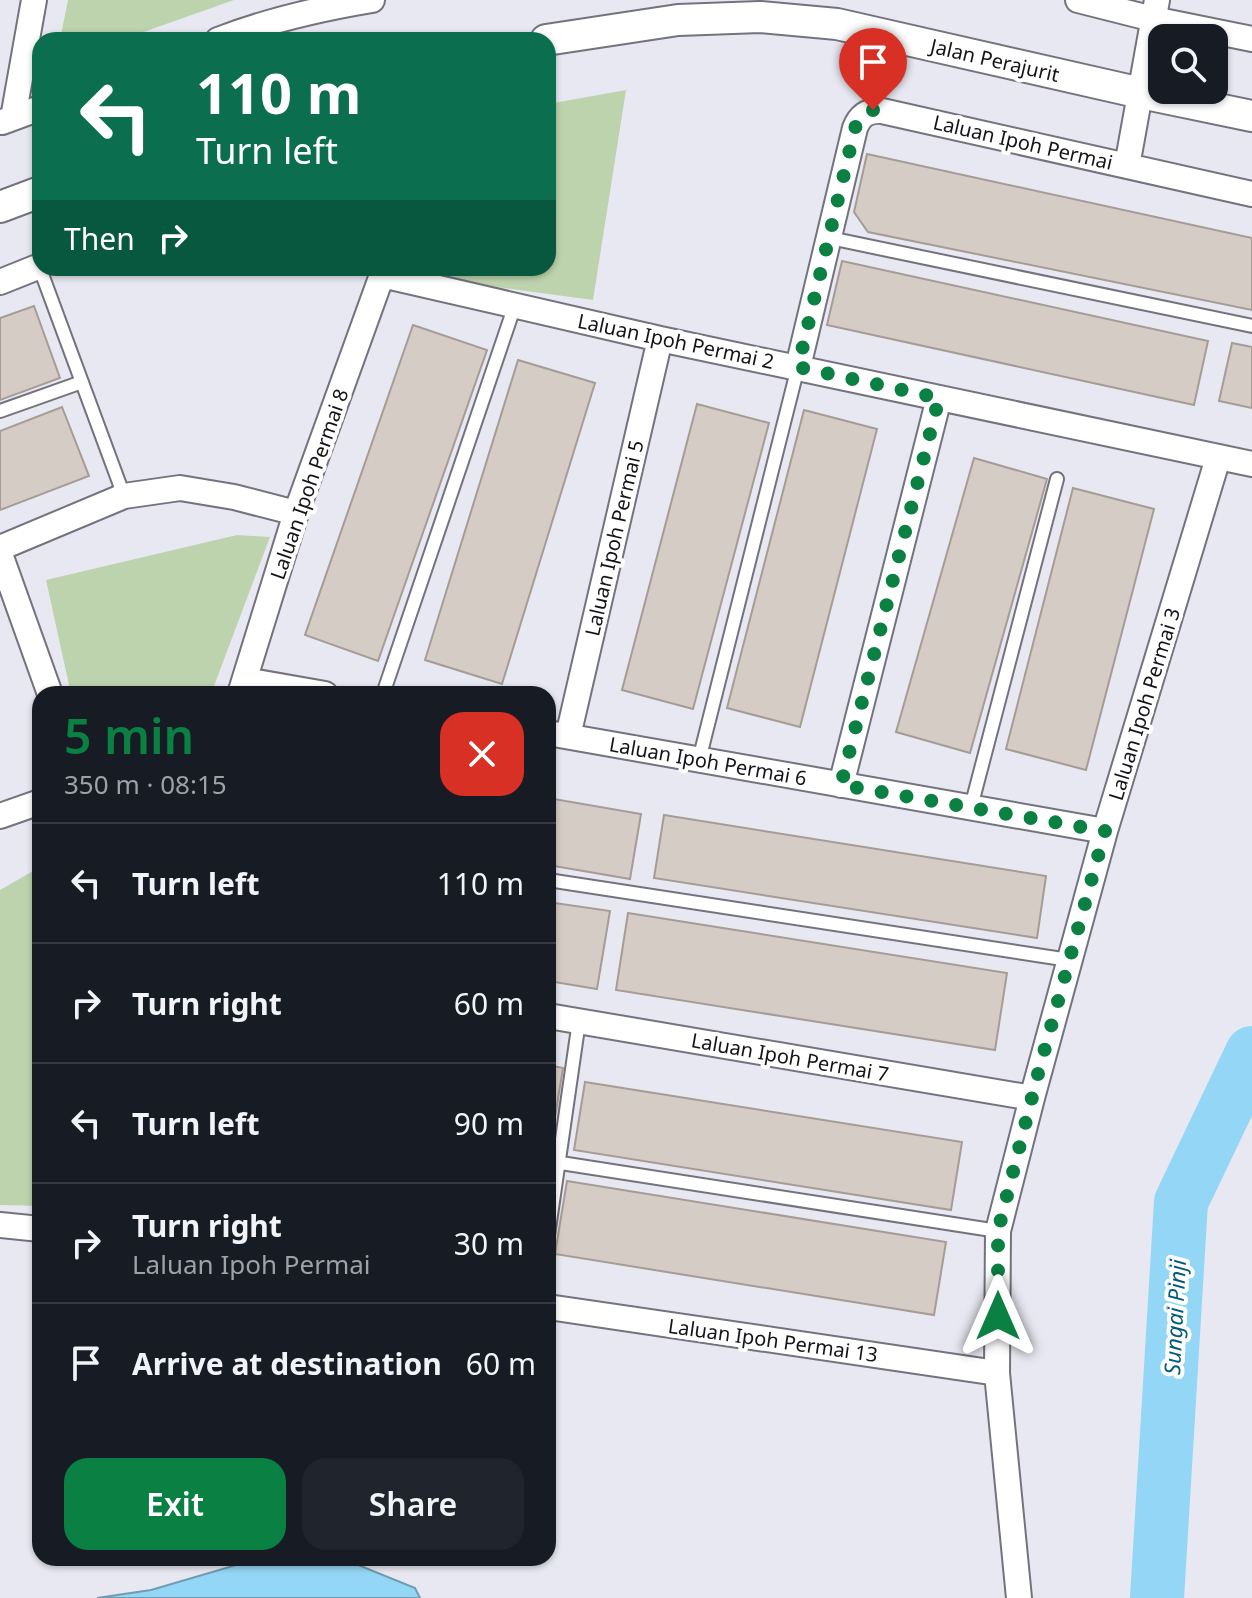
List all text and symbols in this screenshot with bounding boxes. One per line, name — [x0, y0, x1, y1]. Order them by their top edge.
map controls — [1148, 24, 1228, 104]
button: search — [1148, 24, 1228, 104]
pin — [839, 28, 907, 110]
street label: Jalan Perajurit — [926, 32, 1062, 88]
icon: arrive — [851, 40, 895, 84]
text: 110 m — [196, 54, 361, 130]
icon: left — [64, 64, 168, 168]
street label: Laluan Ipoh Permai — [931, 108, 1115, 176]
text: Turn left — [196, 126, 338, 175]
icon: right — [151, 216, 195, 260]
text: Then — [64, 218, 135, 259]
street label: Laluan Ipoh Permai 2 — [575, 307, 777, 375]
street label: Laluan Ipoh Permai 8 — [264, 385, 354, 583]
street label: Laluan Ipoh Permai 5 — [578, 437, 650, 639]
street label: Laluan Ipoh Permai 3 — [1102, 604, 1186, 804]
text: 5 min — [64, 703, 194, 768]
button: close — [440, 712, 524, 796]
street label: Laluan Ipoh Permai 6 — [607, 730, 809, 792]
text: 350 m · 08:15 — [64, 766, 227, 802]
icon: left — [64, 861, 108, 905]
text: Turn left — [132, 863, 260, 904]
text: 110 m — [437, 863, 524, 904]
icon: right — [64, 981, 108, 1025]
text: Turn right — [132, 983, 282, 1024]
text: 60 m — [454, 983, 524, 1024]
street label: Laluan Ipoh Permai 7 — [689, 1026, 891, 1088]
icon: left — [64, 1101, 108, 1145]
text: Turn left — [132, 1103, 260, 1144]
text: 90 m — [454, 1103, 524, 1144]
text: Turn right — [132, 1205, 282, 1246]
icon: right — [64, 1221, 108, 1265]
text: 30 m — [454, 1223, 524, 1264]
text: Laluan Ipoh Permai — [132, 1246, 371, 1282]
water label: Sungai Pinji — [1156, 1258, 1192, 1375]
position arrow — [956, 1274, 1040, 1358]
street label: Laluan Ipoh Permai 13 — [666, 1312, 880, 1368]
icon: arrive — [64, 1341, 108, 1385]
text: Arrive at destination — [132, 1343, 442, 1384]
text: 60 m — [466, 1343, 536, 1384]
button: Exit — [64, 1458, 286, 1550]
button: Share — [302, 1458, 524, 1550]

